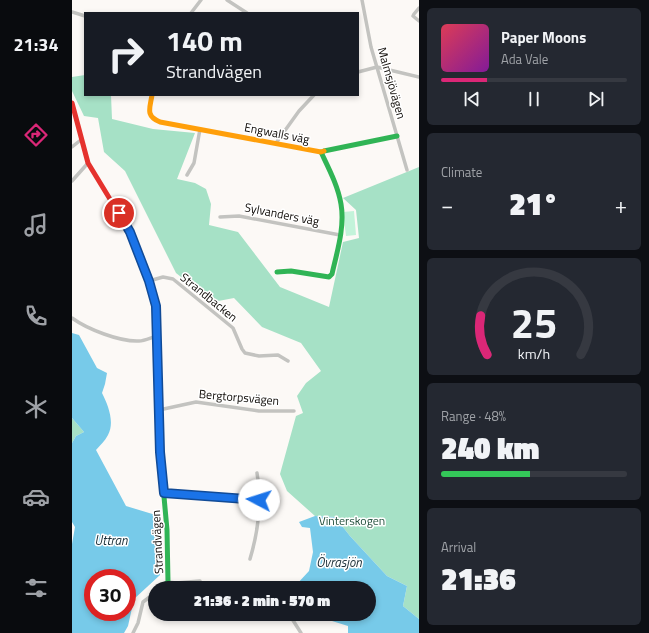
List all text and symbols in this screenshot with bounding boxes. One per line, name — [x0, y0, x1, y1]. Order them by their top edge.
text: 140 m — [166, 19, 243, 62]
text: Paper Moons — [501, 26, 586, 49]
icon: right — [100, 28, 152, 80]
text: 21:34 — [14, 31, 58, 58]
street label: Malmsjövägen — [373, 45, 411, 121]
text: Ada Vale — [501, 49, 548, 69]
text: Strandvägen — [166, 58, 262, 85]
icon: previous — [461, 88, 483, 110]
icon: pause — [523, 88, 545, 110]
icon: next — [585, 88, 607, 110]
street label: Engwalls väg — [243, 117, 311, 149]
icon: directions — [22, 121, 50, 149]
text: Climate — [441, 162, 482, 182]
text: 21° — [509, 181, 559, 227]
text: − — [441, 188, 453, 222]
text: + — [615, 188, 627, 222]
pin — [102, 196, 136, 230]
street label: Sylvanders väg — [243, 197, 321, 231]
icon: arrive — [108, 202, 130, 224]
icon: music — [22, 211, 50, 239]
street label: Strandbacken — [176, 268, 242, 326]
text: 25 — [511, 290, 557, 353]
icon: phone — [22, 302, 50, 330]
text: km/h — [518, 342, 550, 364]
street label: Bergtorpsvägen — [198, 384, 280, 410]
icon: climate — [22, 393, 50, 421]
text: Range · 48% — [441, 406, 506, 426]
text: 240 km — [441, 425, 539, 471]
position arrow — [238, 479, 280, 521]
icon: car — [22, 483, 50, 511]
street label: Strandvägen — [146, 510, 168, 574]
park label: Vinterskogen — [319, 511, 385, 530]
water label: Uttran — [95, 530, 128, 550]
text: Arrival — [441, 537, 476, 557]
water label: Övrasjön — [316, 552, 362, 572]
text: 21:36 — [441, 556, 516, 602]
speed limit sign: 30 — [84, 569, 136, 621]
icon: filters — [22, 574, 50, 602]
text: 21:36 · 2 min · 570 m — [194, 589, 330, 612]

